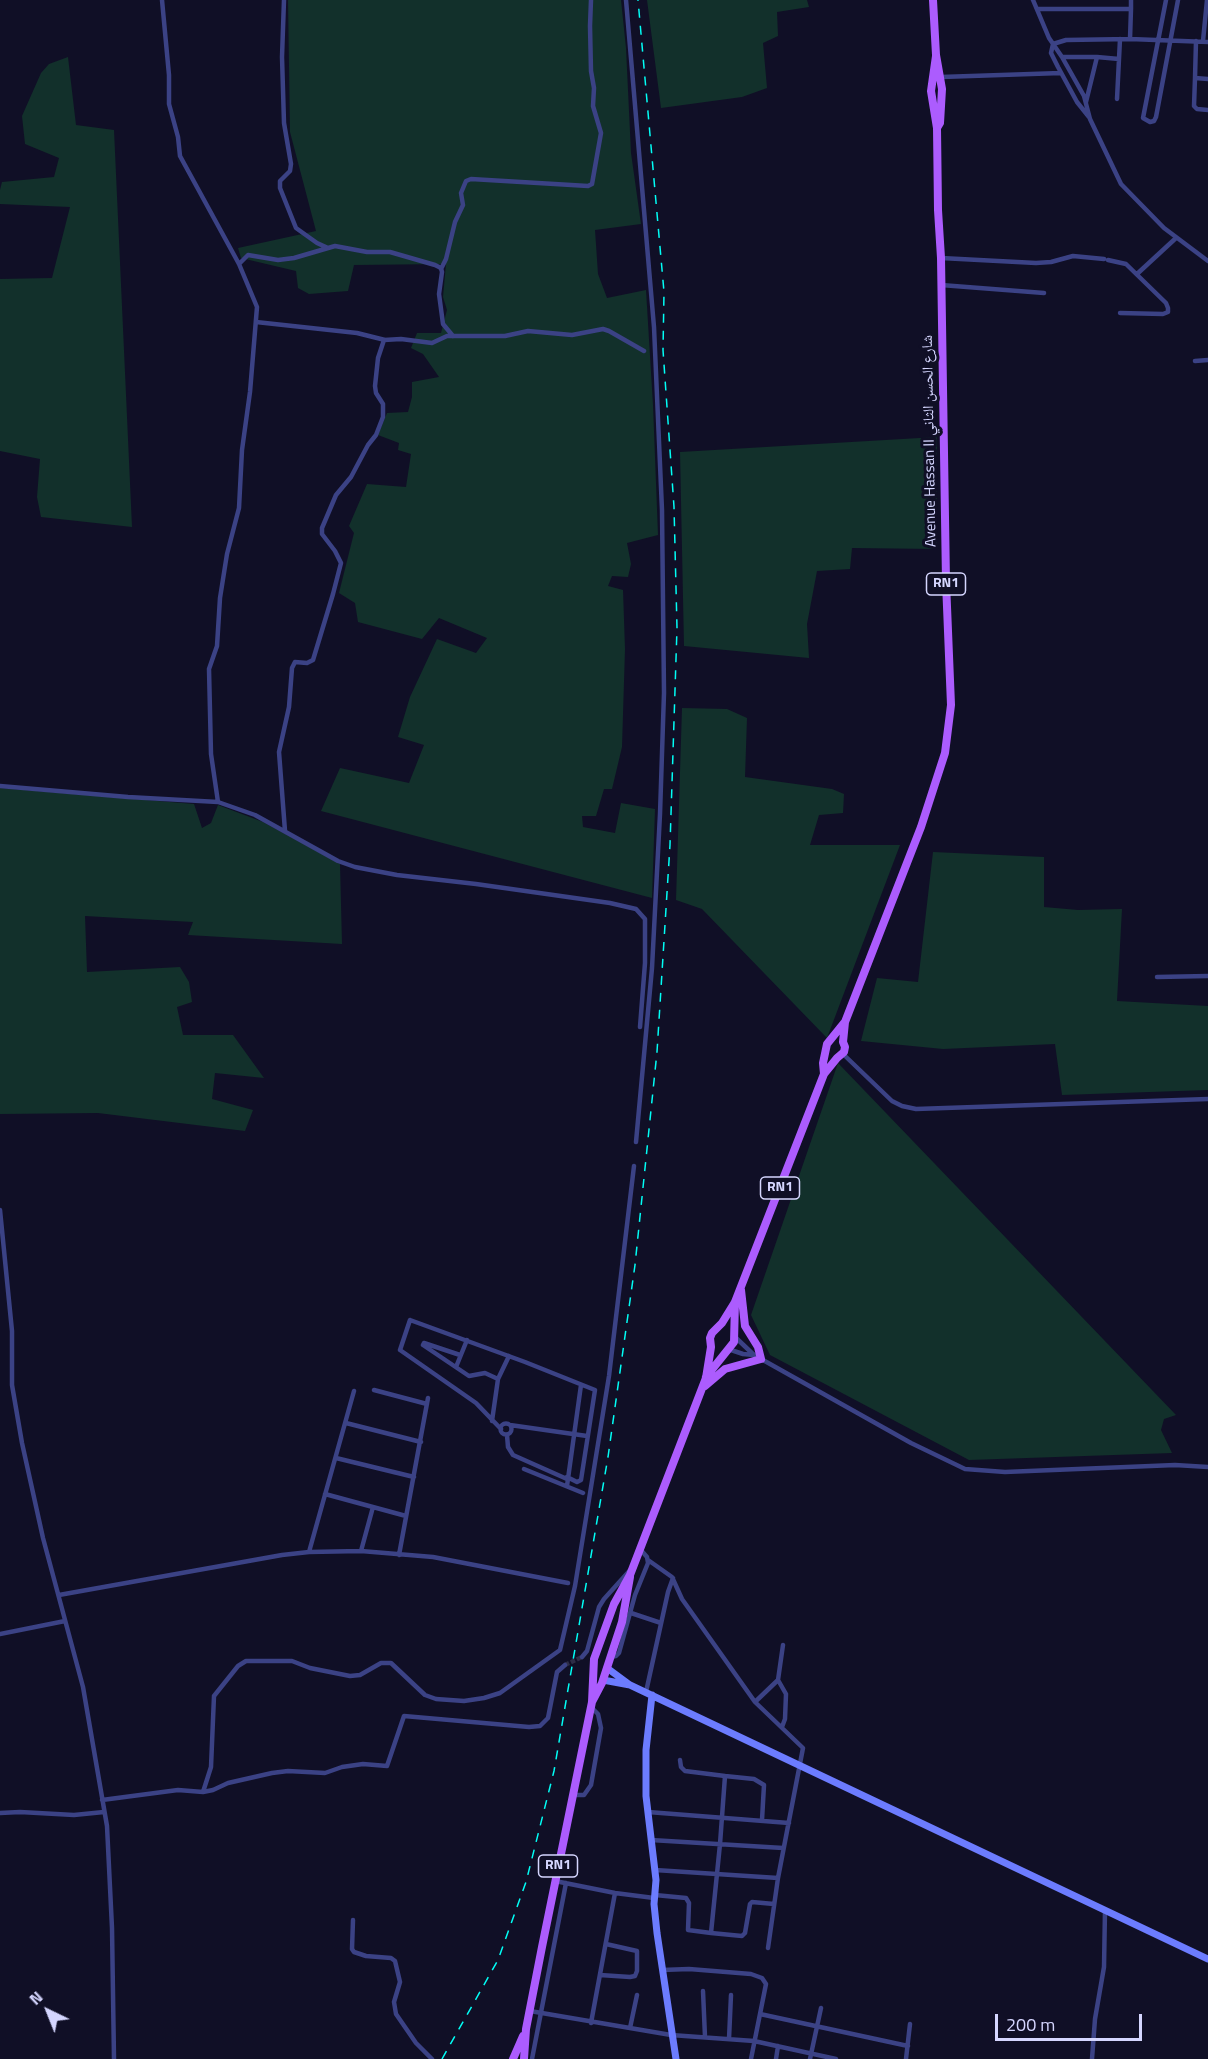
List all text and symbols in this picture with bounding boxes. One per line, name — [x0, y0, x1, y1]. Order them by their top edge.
street label: Avenue Hassan II شارع الحسن الثاني — [919, 335, 941, 547]
road number: RN1 — [926, 573, 966, 595]
road number: RN1 — [760, 1177, 800, 1199]
road number: RN1 — [538, 1855, 578, 1877]
north arrow — [18, 1981, 78, 2041]
text: N — [23, 1985, 48, 2010]
scale bar — [998, 2002, 1145, 2040]
text: 200 m — [1006, 2011, 1055, 2038]

